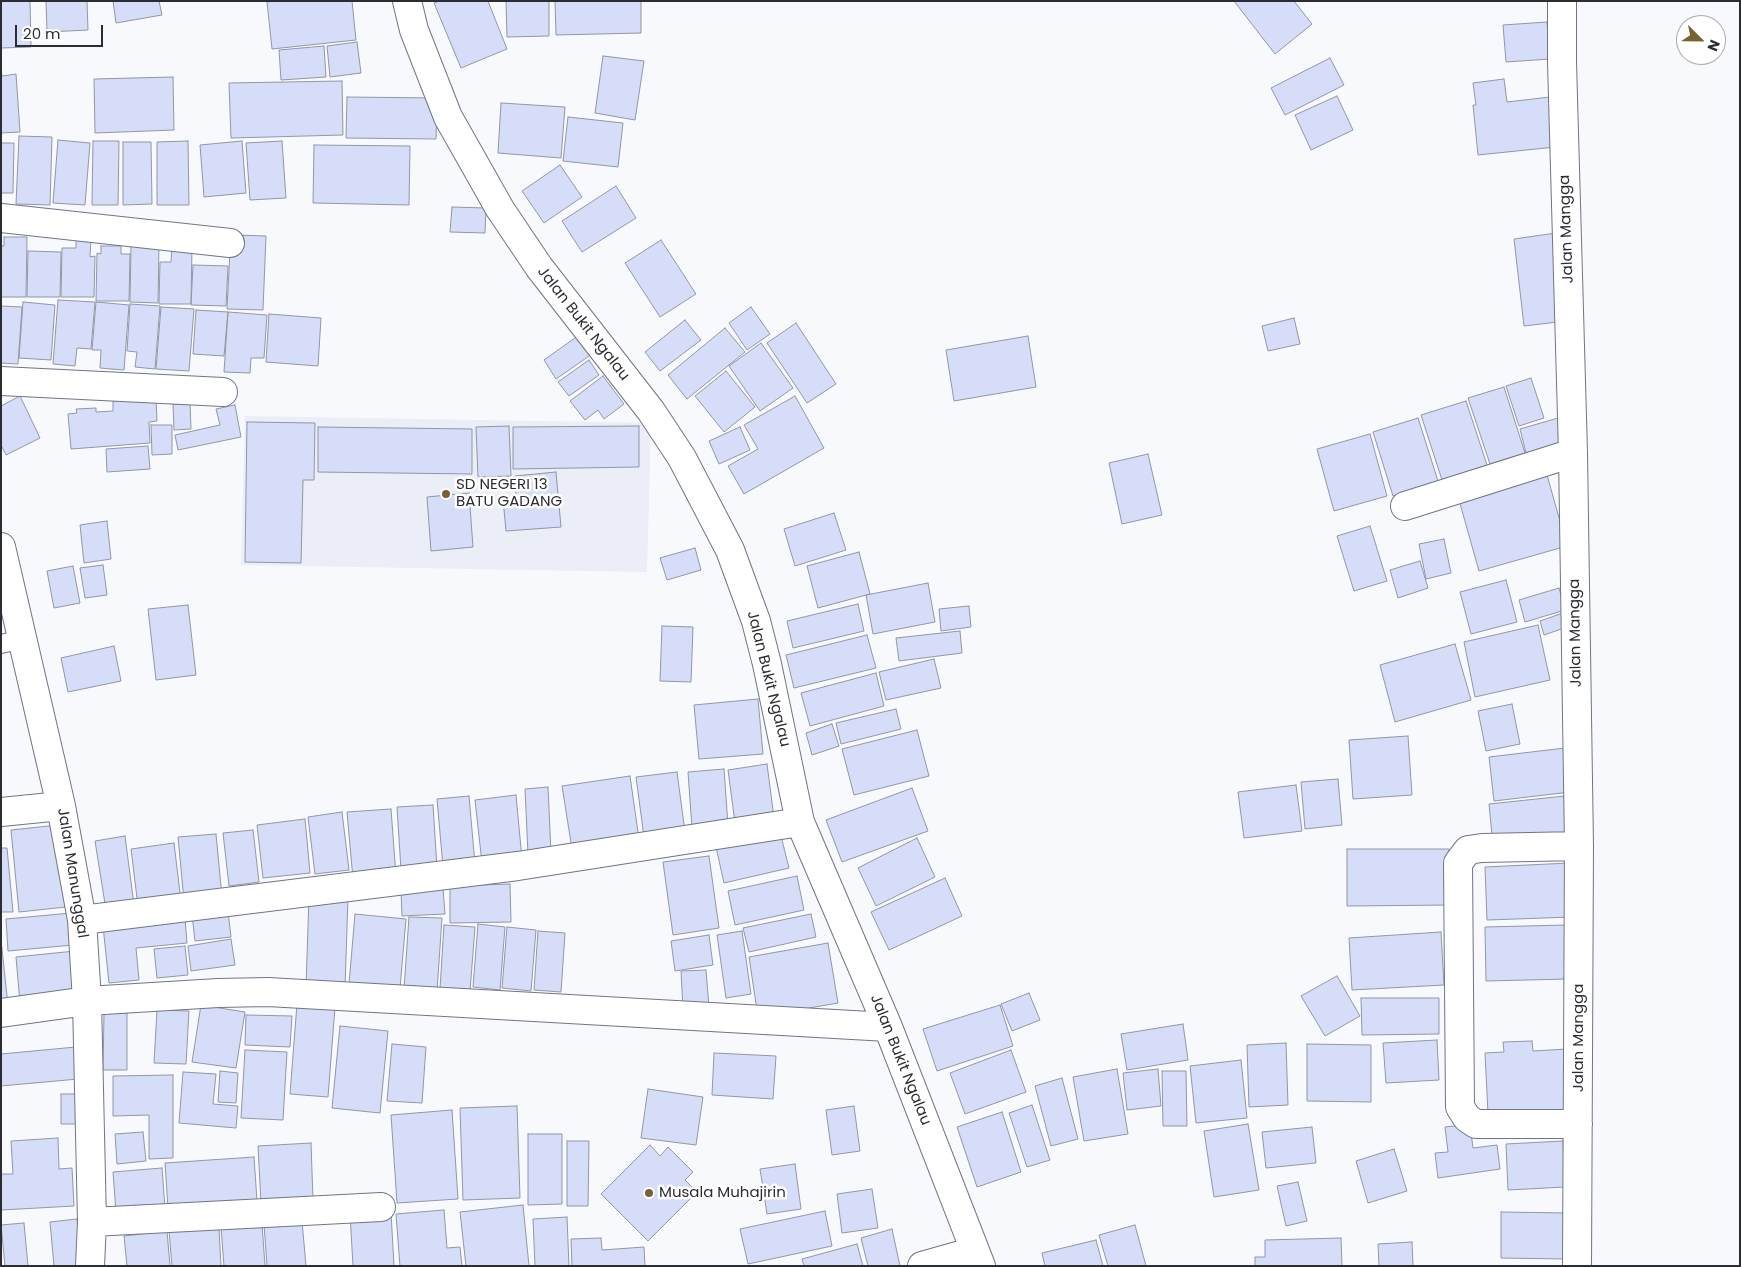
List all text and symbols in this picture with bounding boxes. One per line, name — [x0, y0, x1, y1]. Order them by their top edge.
scale bar — [18, 15, 105, 47]
north arrow — [1676, 15, 1726, 65]
text: 20 m — [23, 23, 61, 44]
text: N — [1703, 37, 1725, 54]
street label: Jalan Mangga — [1556, 174, 1578, 284]
street label: Jalan Bukit Ngalau — [533, 264, 633, 384]
place label: SD NEGERI 13 BATU GADANG — [456, 476, 562, 511]
marker: SD NEGERI 13 BATU GADANG — [440, 488, 452, 500]
street label: Jalan Mangga — [1566, 579, 1586, 687]
street label: Jalan Bukit Ngalau — [742, 609, 794, 749]
street label: Jalan Manunggal — [53, 807, 91, 939]
street label: Jalan Mangga — [1570, 984, 1588, 1092]
street label: Jalan Bukit Ngalau — [866, 992, 934, 1128]
place label: Musala Muhajirin — [659, 1184, 786, 1202]
marker: Musala Muhajirin — [643, 1187, 655, 1199]

